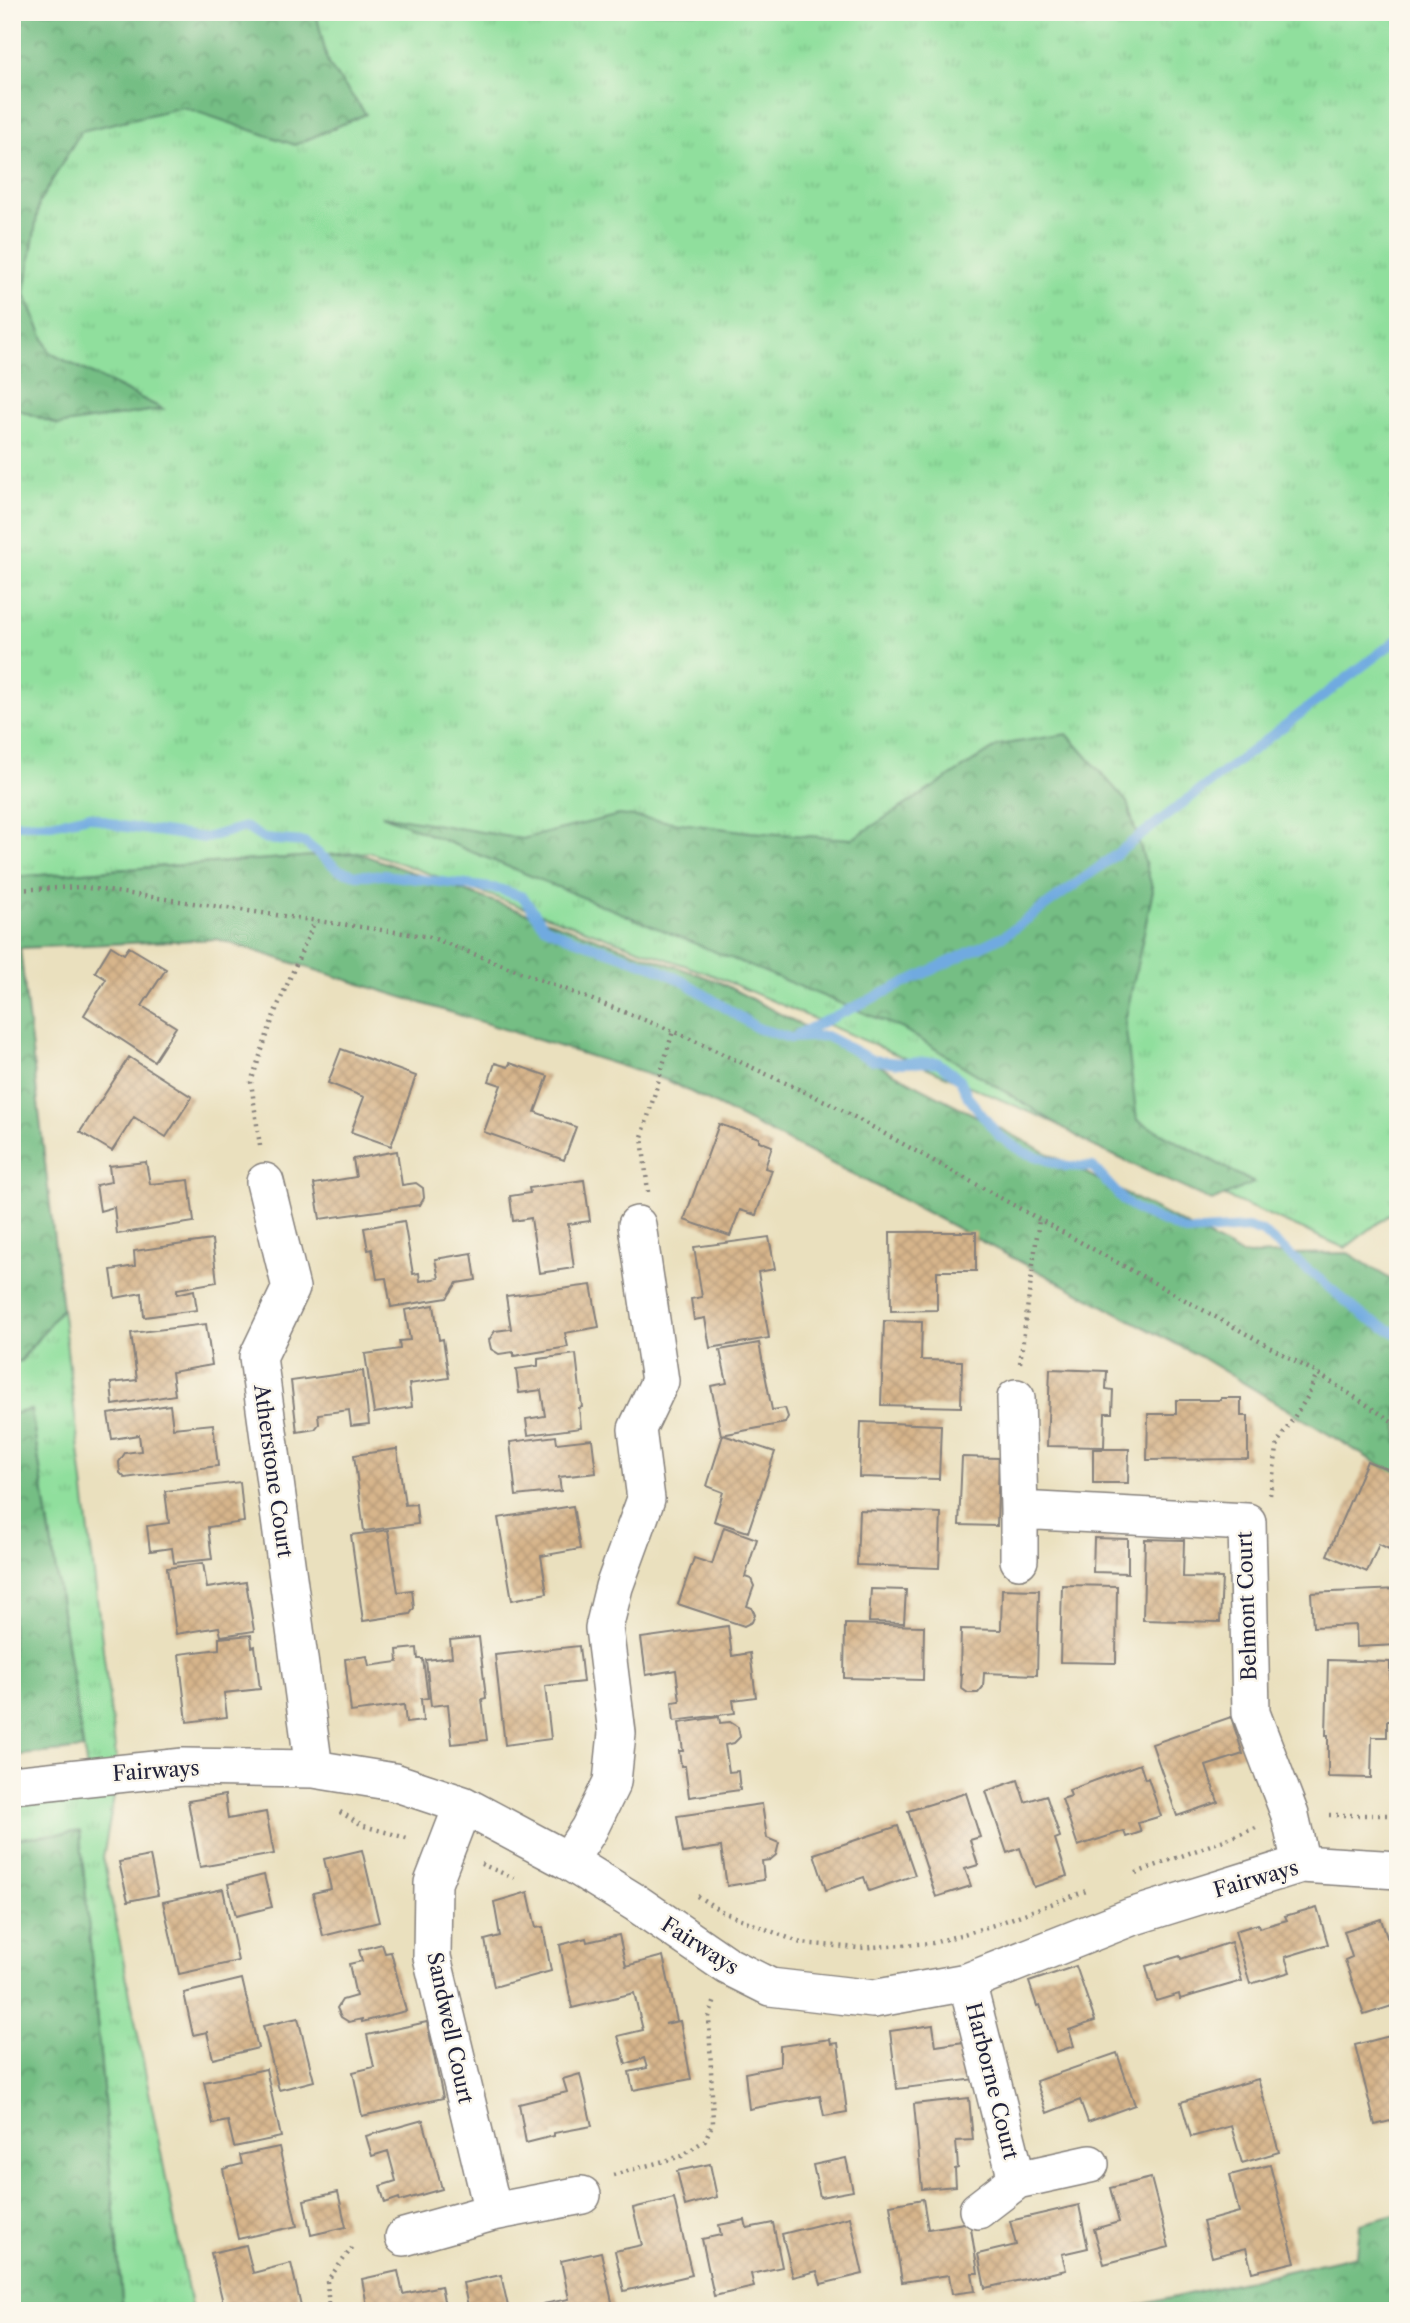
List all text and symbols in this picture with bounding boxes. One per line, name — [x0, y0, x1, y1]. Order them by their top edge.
street label: Atherstone Court — [249, 1382, 298, 1560]
street label: Belmont Court — [1231, 1530, 1262, 1681]
street label: Fairways — [112, 1755, 200, 1786]
street label: Fairways — [1211, 1855, 1301, 1903]
street label: Fairways — [657, 1911, 744, 1980]
street label: Sandwell Court — [422, 1950, 479, 2106]
street label: Harborne Court — [961, 2000, 1024, 2163]

